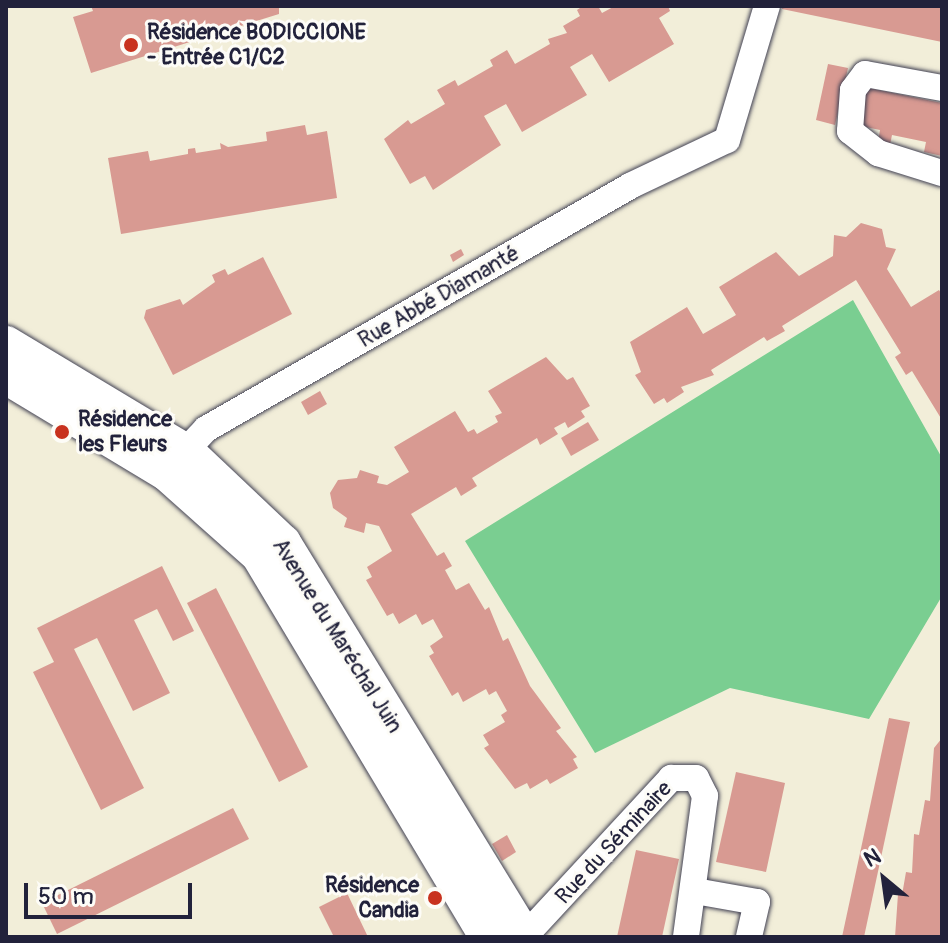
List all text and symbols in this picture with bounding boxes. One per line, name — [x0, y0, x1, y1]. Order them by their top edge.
place label: Résidence BODICCIONE - Entrée C1/C2 — [147, 19, 366, 70]
marker: Résidence BODICCIONE - Entrée C1/C2 — [122, 36, 140, 54]
street label: Rue Abbé Diamanté — [354, 240, 524, 354]
place label: Résidence les Fleurs — [78, 406, 172, 458]
marker: Résidence les Fleurs — [53, 423, 71, 441]
street label: Avenue du Maréchal Juin — [266, 534, 408, 738]
street label: Rue du Séminaire — [550, 776, 678, 910]
north arrow — [844, 839, 924, 919]
text: N — [859, 842, 886, 874]
scale bar — [28, 867, 196, 917]
place label: Résidence Candia — [325, 872, 419, 924]
text: 50 m — [38, 882, 94, 911]
marker: Résidence Candia — [426, 889, 444, 907]

